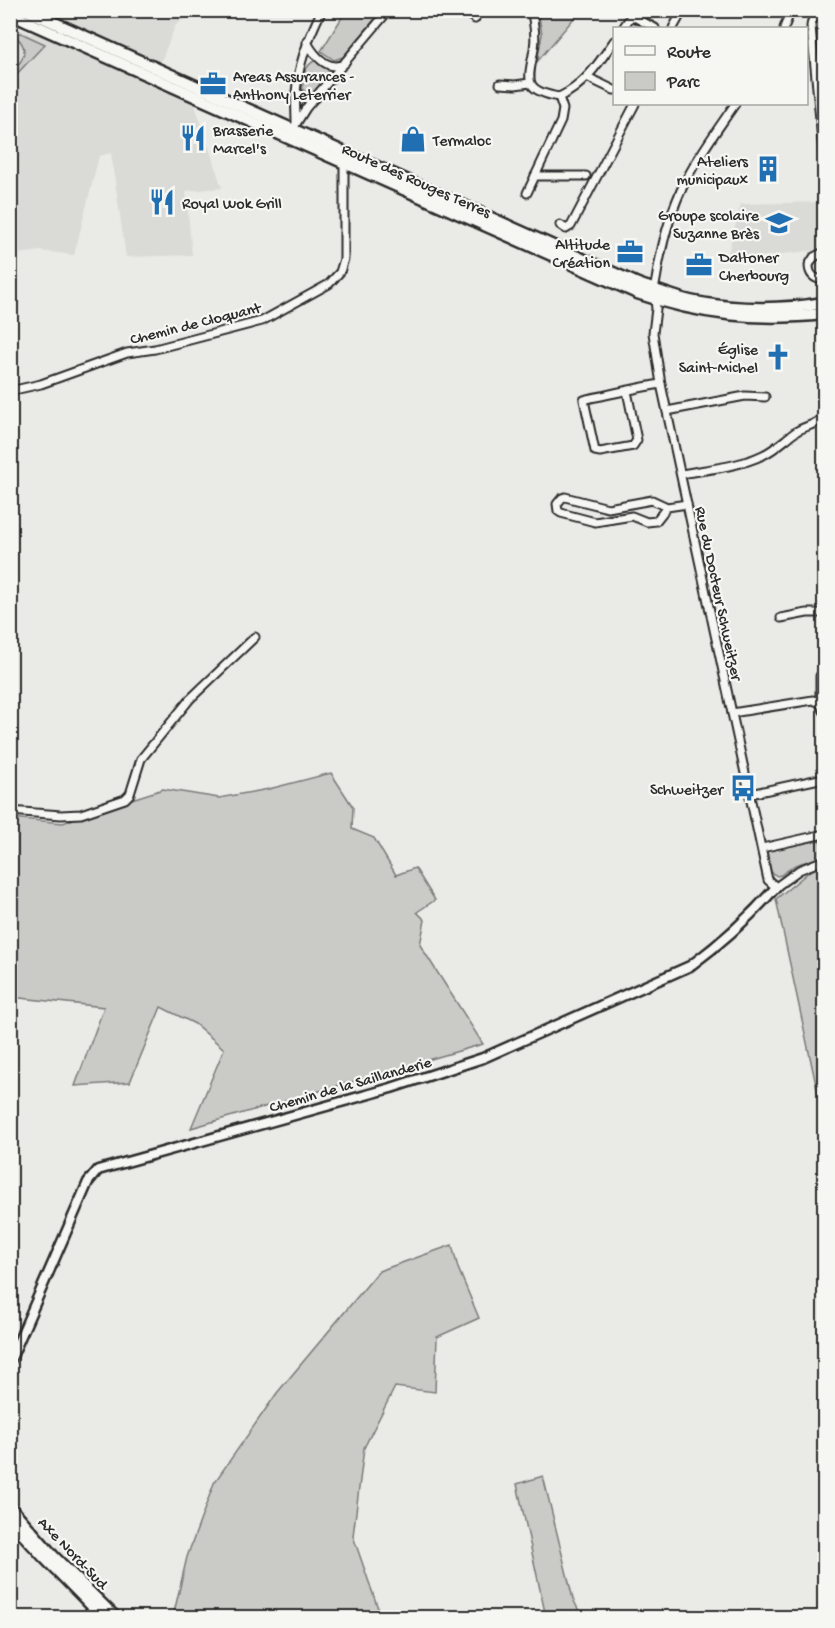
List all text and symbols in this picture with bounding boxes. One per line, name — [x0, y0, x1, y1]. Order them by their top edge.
legend — [613, 27, 808, 105]
text: Route — [667, 43, 712, 64]
office icon: Areas Assurances - Anthony Leterrier — [198, 69, 228, 99]
place label: Areas Assurances - Anthony Leterrier — [233, 69, 354, 106]
text: Parc — [666, 73, 700, 94]
restaurant icon: Brasserie Marcel's — [178, 123, 208, 153]
place label: Brasserie Marcel's — [212, 123, 274, 160]
shop icon: Termaloc — [398, 124, 428, 154]
place label: Termaloc — [432, 133, 491, 152]
street label: Route des Rouges Terres — [338, 141, 494, 224]
place label: Ateliers municipaux — [676, 154, 749, 191]
building icon: Ateliers municipaux — [753, 154, 783, 184]
restaurant icon: Royal Wok Grill — [147, 187, 177, 217]
place label: Royal Wok Grill — [182, 196, 282, 215]
place label: Groupe scolaire Suzanne Brès — [658, 208, 760, 245]
school or university icon: Groupe scolaire Suzanne Brès — [764, 208, 794, 238]
place label: Altitude Création — [553, 237, 611, 274]
office icon: Altitude Création — [615, 237, 645, 267]
office icon: Daltoner Cherbourg — [684, 250, 714, 280]
place label: Daltoner Cherbourg — [718, 250, 789, 287]
street label: Chemin de Cloquant — [129, 300, 264, 351]
place label: Église Saint-Michel — [679, 342, 759, 379]
church icon: Église Saint-Michel — [763, 342, 793, 372]
street label: Rue du Docteur Schweitzer — [689, 505, 745, 684]
bus stop icon: Schweitzer — [728, 773, 758, 803]
place label: Schweitzer — [650, 782, 724, 801]
street label: Chemin de la Saillanderie — [268, 1054, 435, 1119]
street label: Axe Nord-Sud — [32, 1514, 112, 1596]

